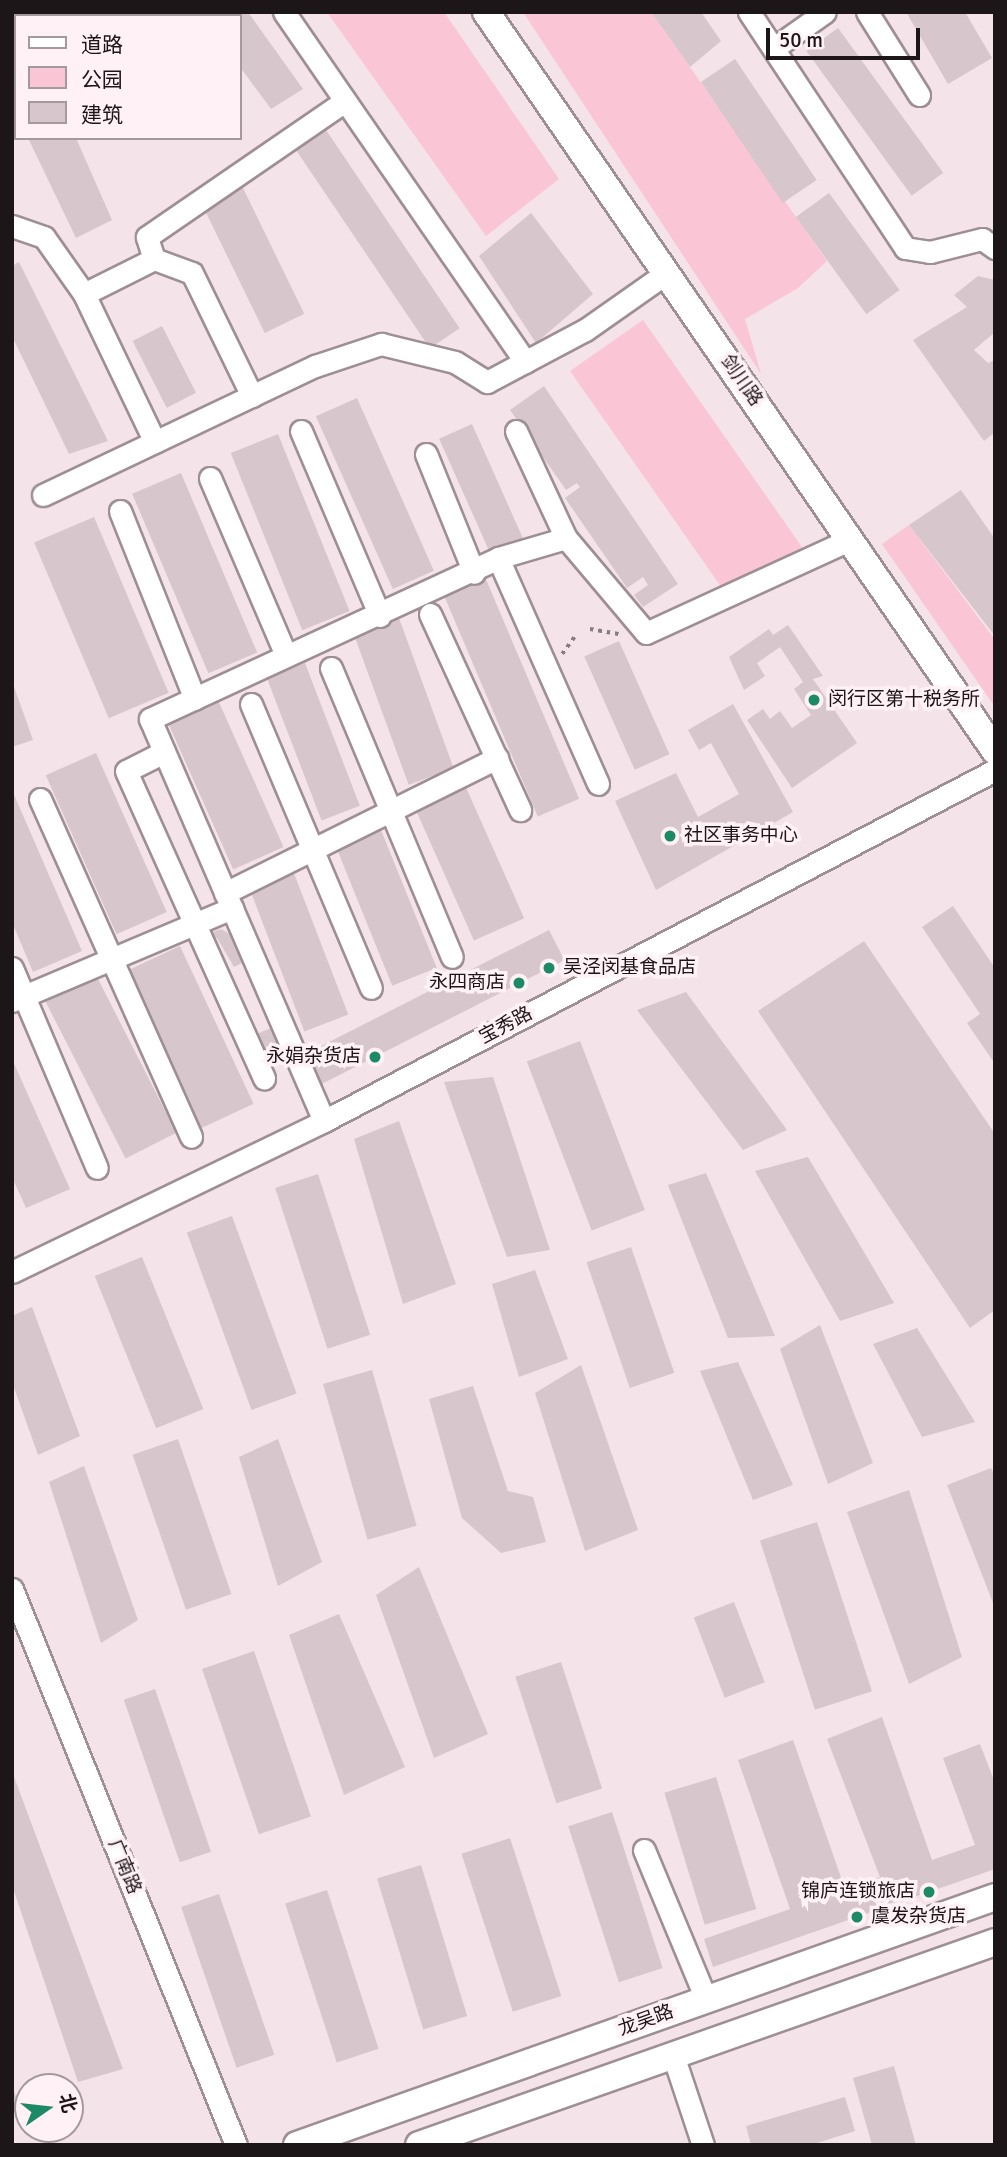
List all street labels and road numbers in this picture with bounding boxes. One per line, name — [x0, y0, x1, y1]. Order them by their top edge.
street label: 剑川路 — [715, 351, 767, 411]
street label: 宝秀路 — [475, 1003, 537, 1049]
street label: 广南路 — [103, 1836, 145, 1898]
street label: 龙吴路 — [615, 2001, 677, 2041]

